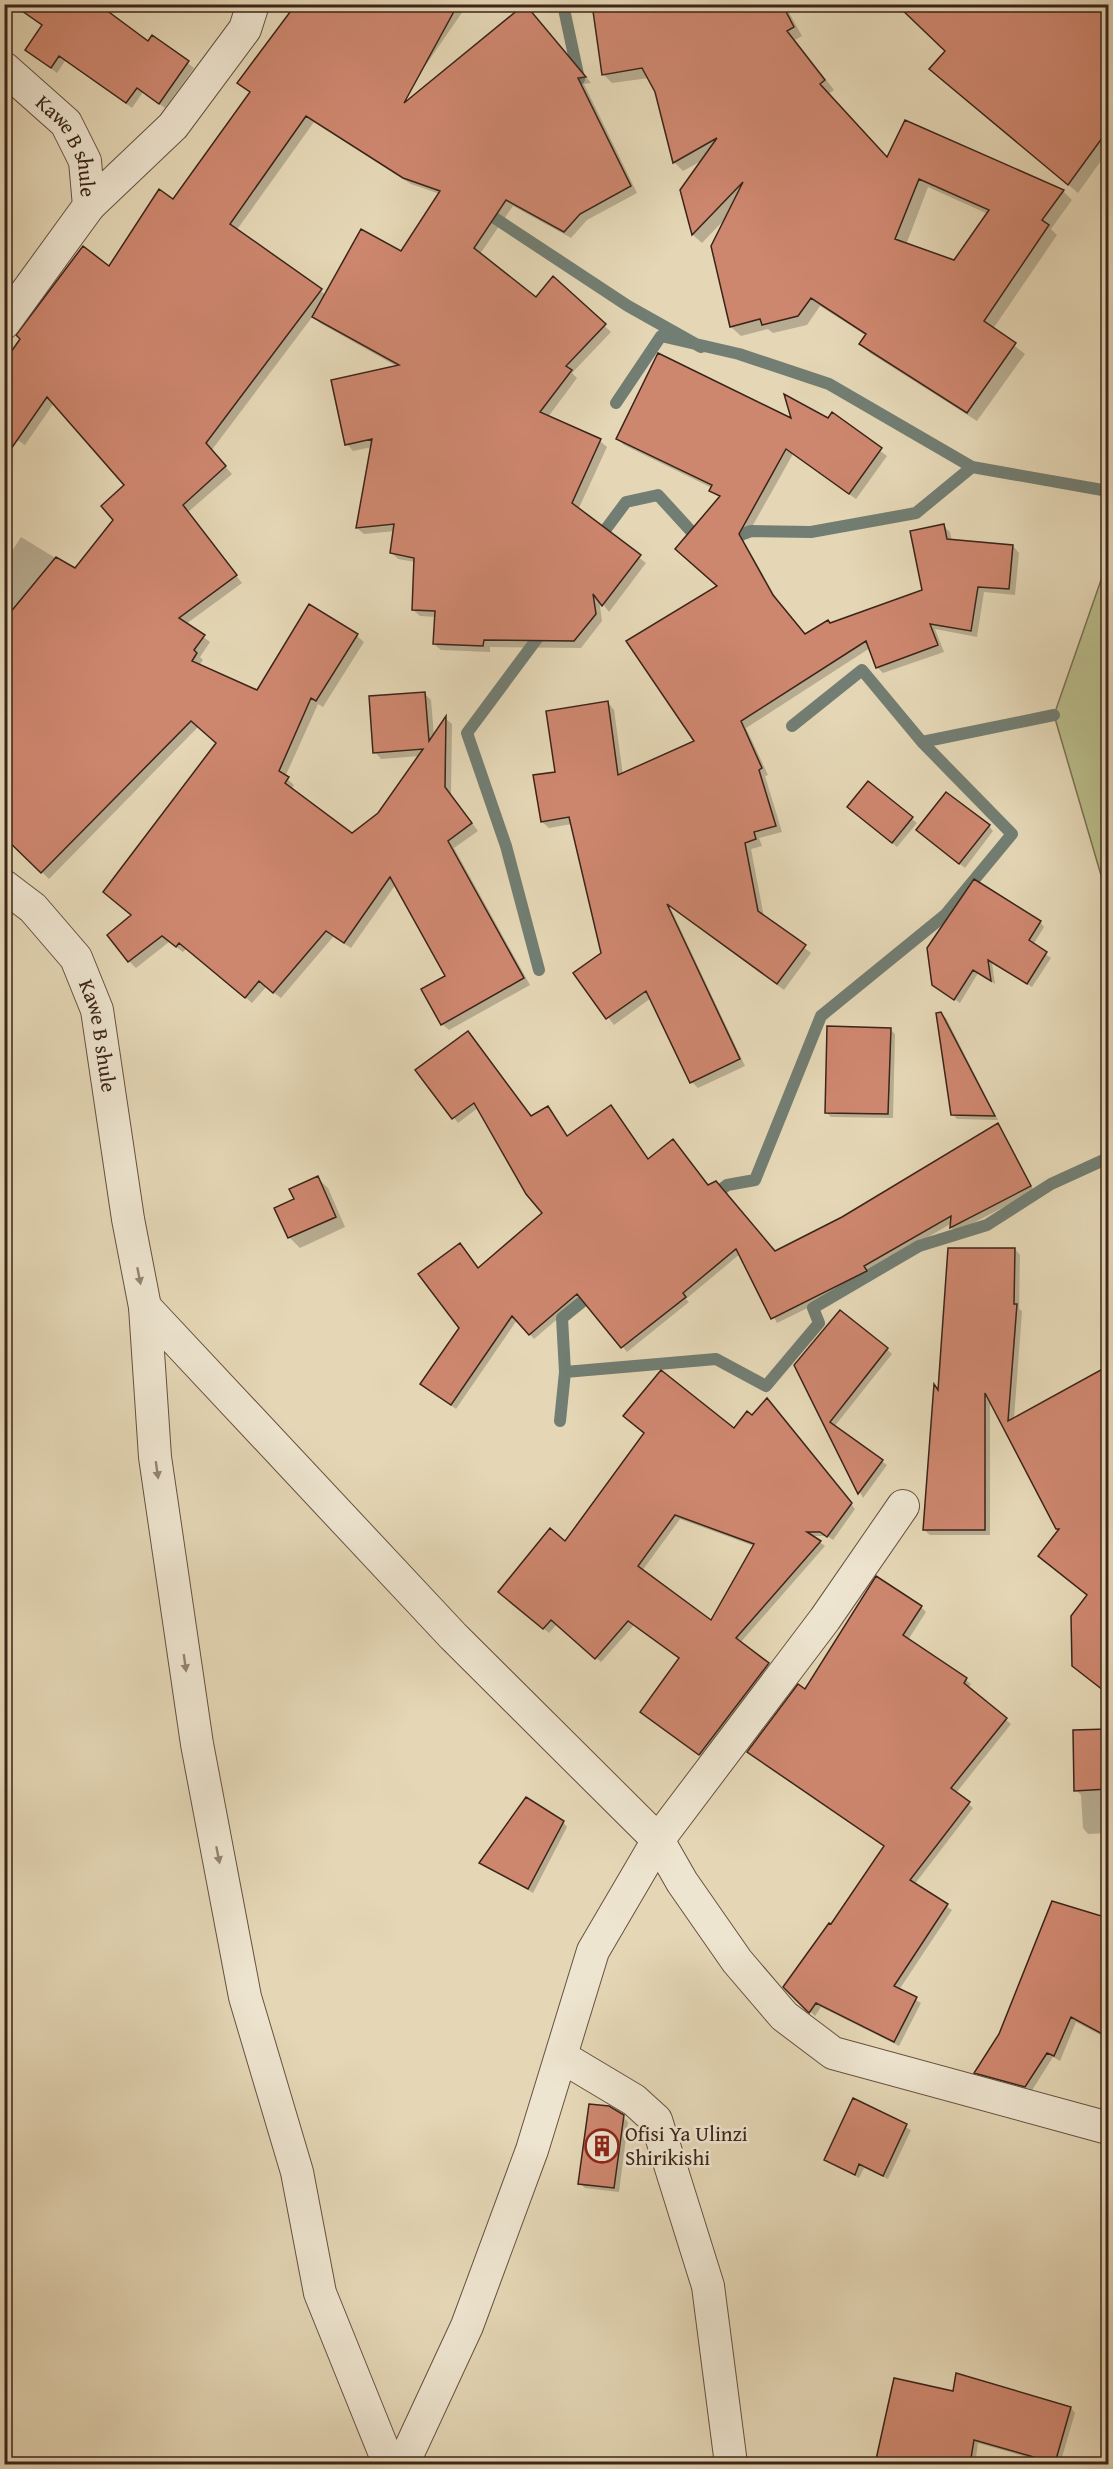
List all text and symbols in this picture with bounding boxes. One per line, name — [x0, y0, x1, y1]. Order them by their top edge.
street label: Kawe B shule — [29, 87, 104, 198]
street label: Kawe B shule — [71, 974, 125, 1094]
one-way arrow — [135, 1267, 144, 1286]
one-way arrow — [152, 1461, 161, 1480]
one-way arrow — [181, 1654, 190, 1673]
one-way arrow — [214, 1846, 223, 1865]
place label: Ofisi Ya Ulinzi Shirikishi — [625, 2118, 748, 2173]
building icon: Ofisi Ya Ulinzi Shirikishi — [584, 2128, 620, 2164]

